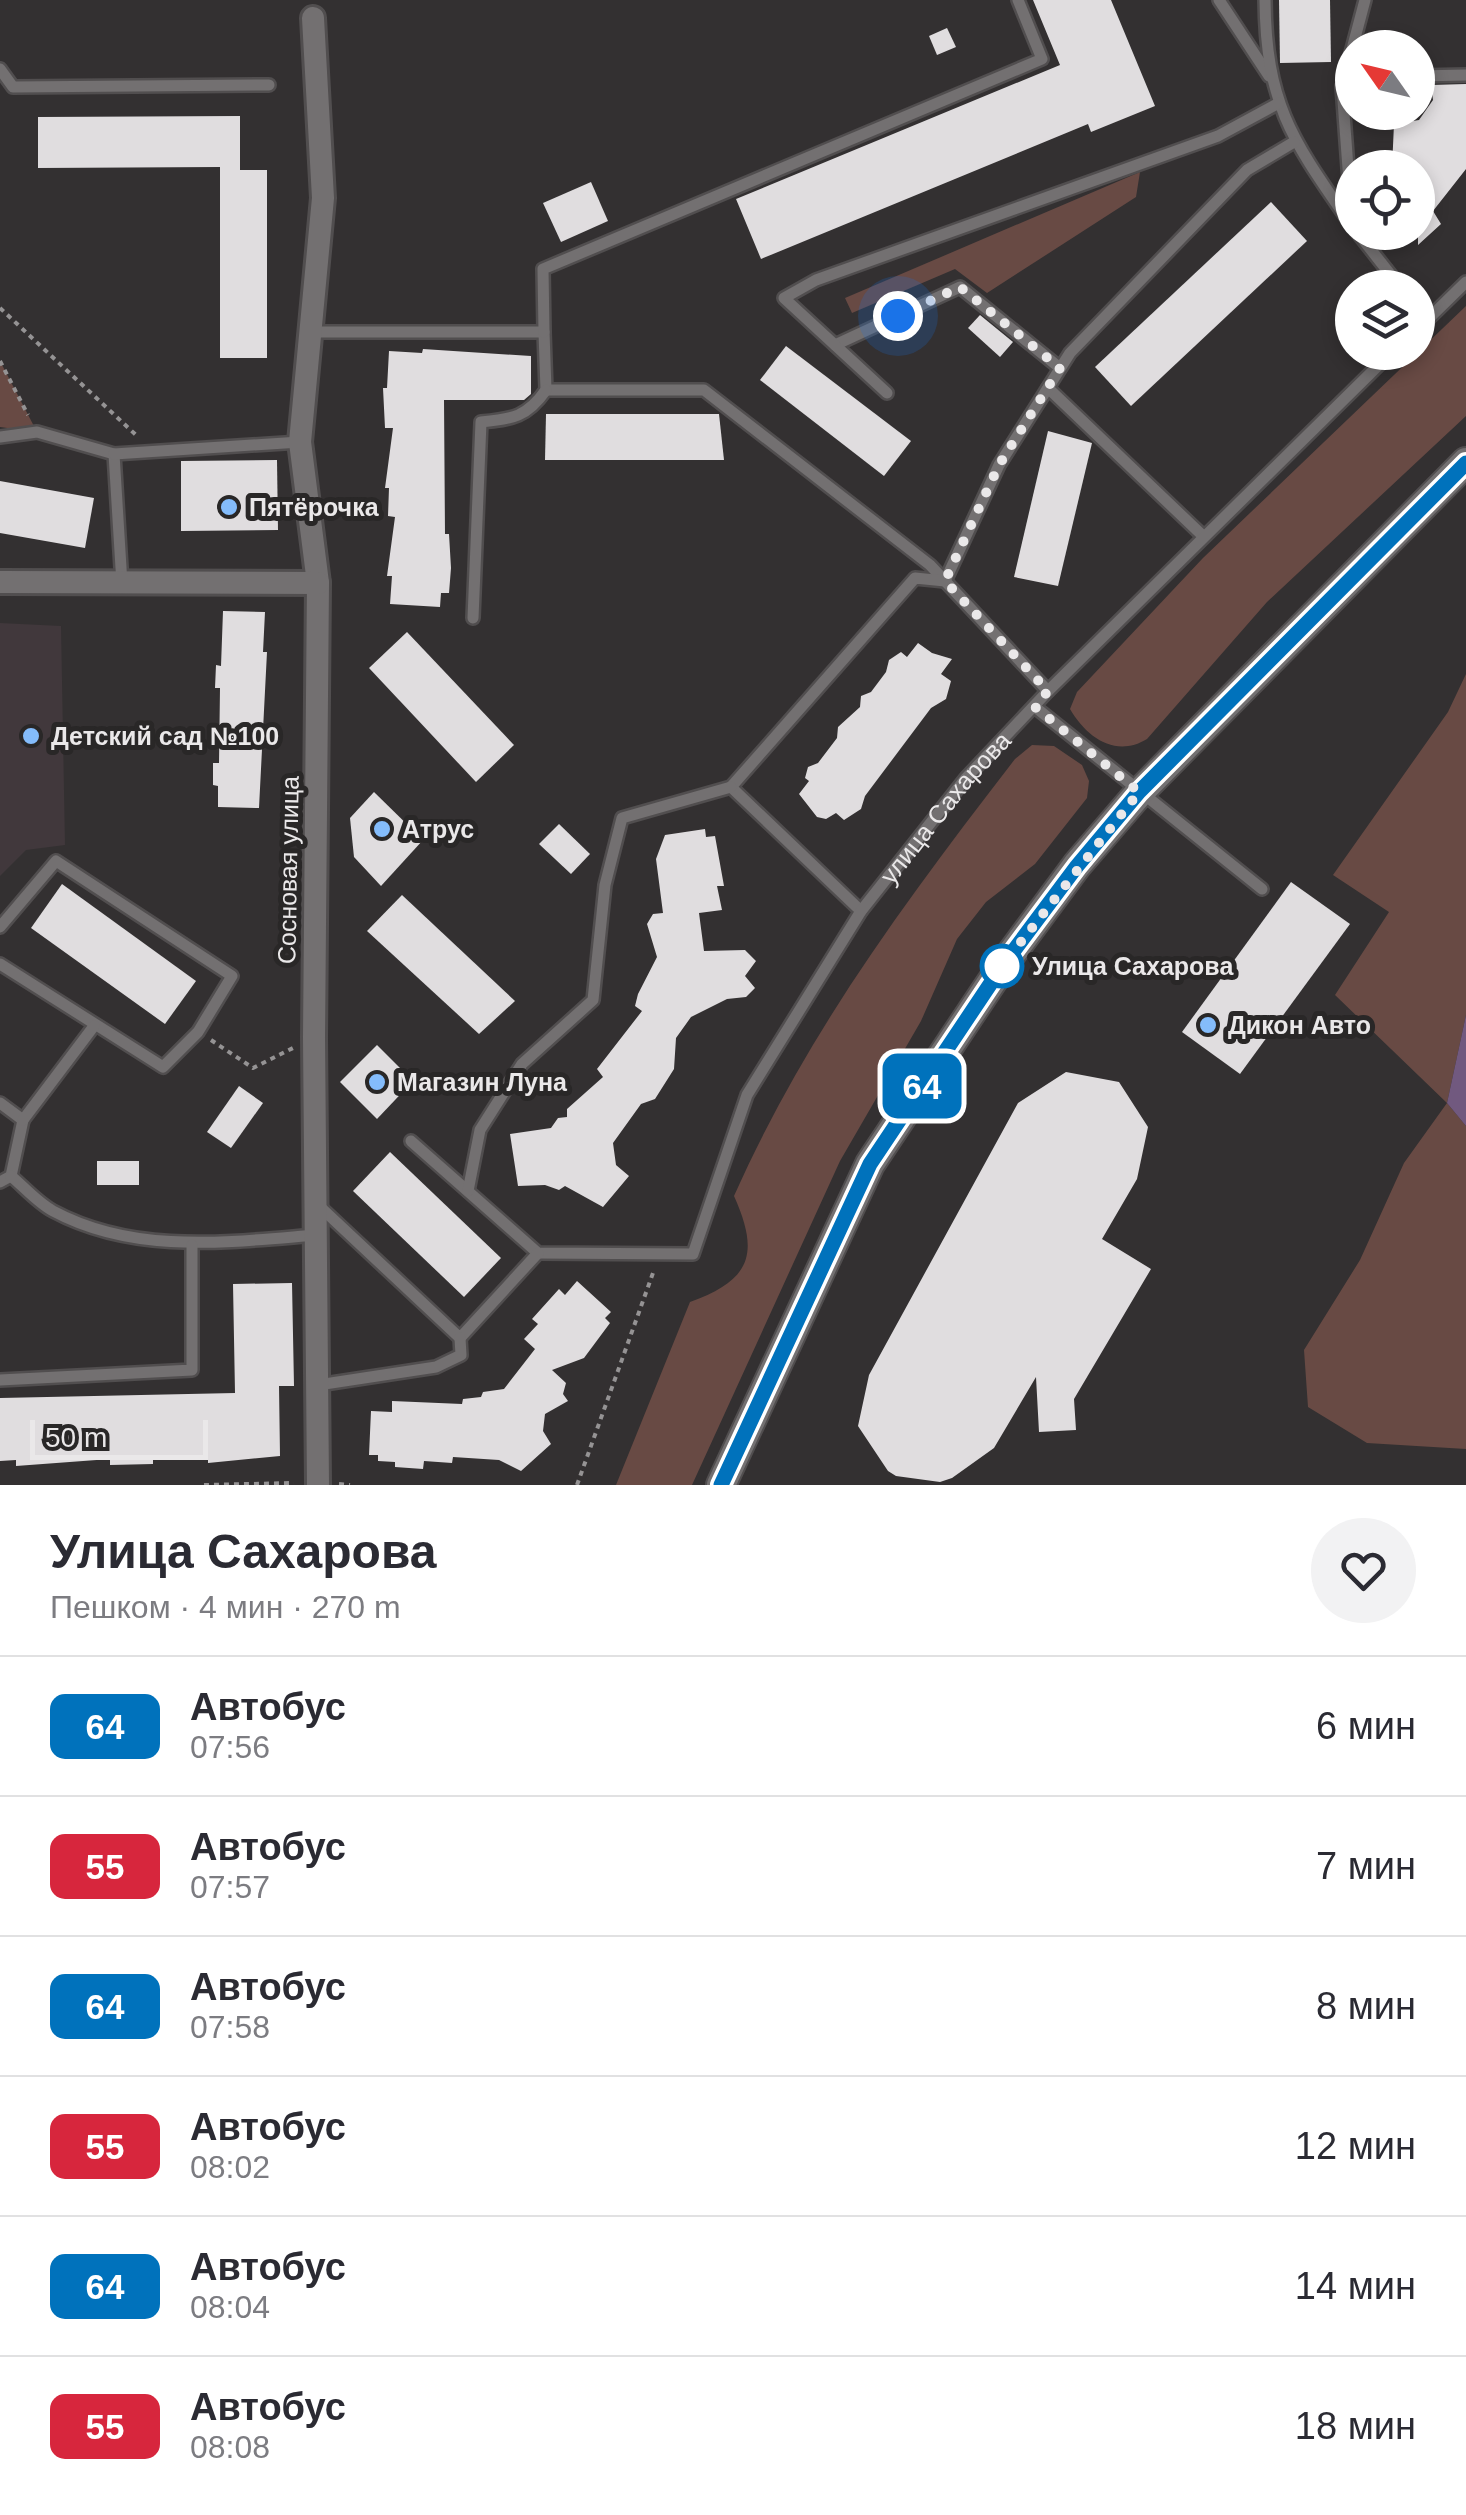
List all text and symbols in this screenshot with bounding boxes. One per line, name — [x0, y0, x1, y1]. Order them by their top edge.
north arrow — [1335, 30, 1435, 130]
map controls — [1335, 30, 1435, 370]
button: locate — [1335, 150, 1435, 250]
button: layers — [1335, 270, 1435, 370]
your location — [873, 291, 923, 341]
place label: Пятёрочка — [249, 493, 380, 521]
marker: Пятёрочка — [218, 496, 240, 518]
place label: Детский сад №100 — [51, 722, 279, 750]
marker: Детский сад №100 — [20, 725, 42, 747]
street label: улица Сахарова — [874, 726, 1016, 889]
street label: Сосновая улица — [272, 776, 304, 964]
place label: Атрус — [402, 815, 474, 843]
marker: Атрус — [371, 818, 393, 840]
marker: Улица Сахарова — [981, 945, 1023, 987]
place label: Улица Сахарова — [1032, 952, 1234, 980]
place label: Дикон Авто — [1228, 1011, 1371, 1039]
marker: Дикон Авто — [1197, 1014, 1219, 1036]
line badge: 64 — [877, 1054, 967, 1118]
text: 64 — [903, 1067, 941, 1106]
place label: Магазин Луна — [397, 1068, 568, 1096]
marker: Магазин Луна — [366, 1071, 388, 1093]
scale bar — [30, 1415, 208, 1460]
text: 50 m — [45, 1422, 107, 1453]
button: heart — [1311, 1518, 1416, 1623]
text: Улица Сахарова — [50, 1525, 437, 1578]
text: Пешком · 4 мин · 270 m — [50, 1589, 401, 1625]
text: Автобус — [190, 1686, 346, 1728]
text: 6 мин — [1316, 1705, 1416, 1747]
text: 64 — [86, 1707, 124, 1746]
text: 07:56 — [190, 1729, 270, 1765]
text: Автобус — [190, 1826, 346, 1868]
text: 7 мин — [1316, 1845, 1416, 1887]
text: 55 — [86, 1847, 124, 1886]
text: 07:57 — [190, 1869, 270, 1905]
text: Автобус — [190, 1966, 346, 2008]
text: 8 мин — [1316, 1985, 1416, 2027]
text: 64 — [86, 1987, 124, 2026]
text: 07:58 — [190, 2009, 270, 2045]
text: Автобус — [190, 2106, 346, 2148]
text: 12 мин — [1295, 2125, 1416, 2167]
text: 55 — [86, 2127, 124, 2166]
text: 08:02 — [190, 2149, 270, 2185]
text: Автобус — [190, 2246, 346, 2288]
text: 14 мин — [1295, 2265, 1416, 2307]
text: 64 — [86, 2267, 124, 2306]
text: 08:04 — [190, 2289, 270, 2325]
text: Автобус — [190, 2386, 346, 2428]
text: 18 мин — [1295, 2405, 1416, 2447]
text: 55 — [86, 2407, 124, 2446]
text: 08:08 — [190, 2429, 270, 2465]

